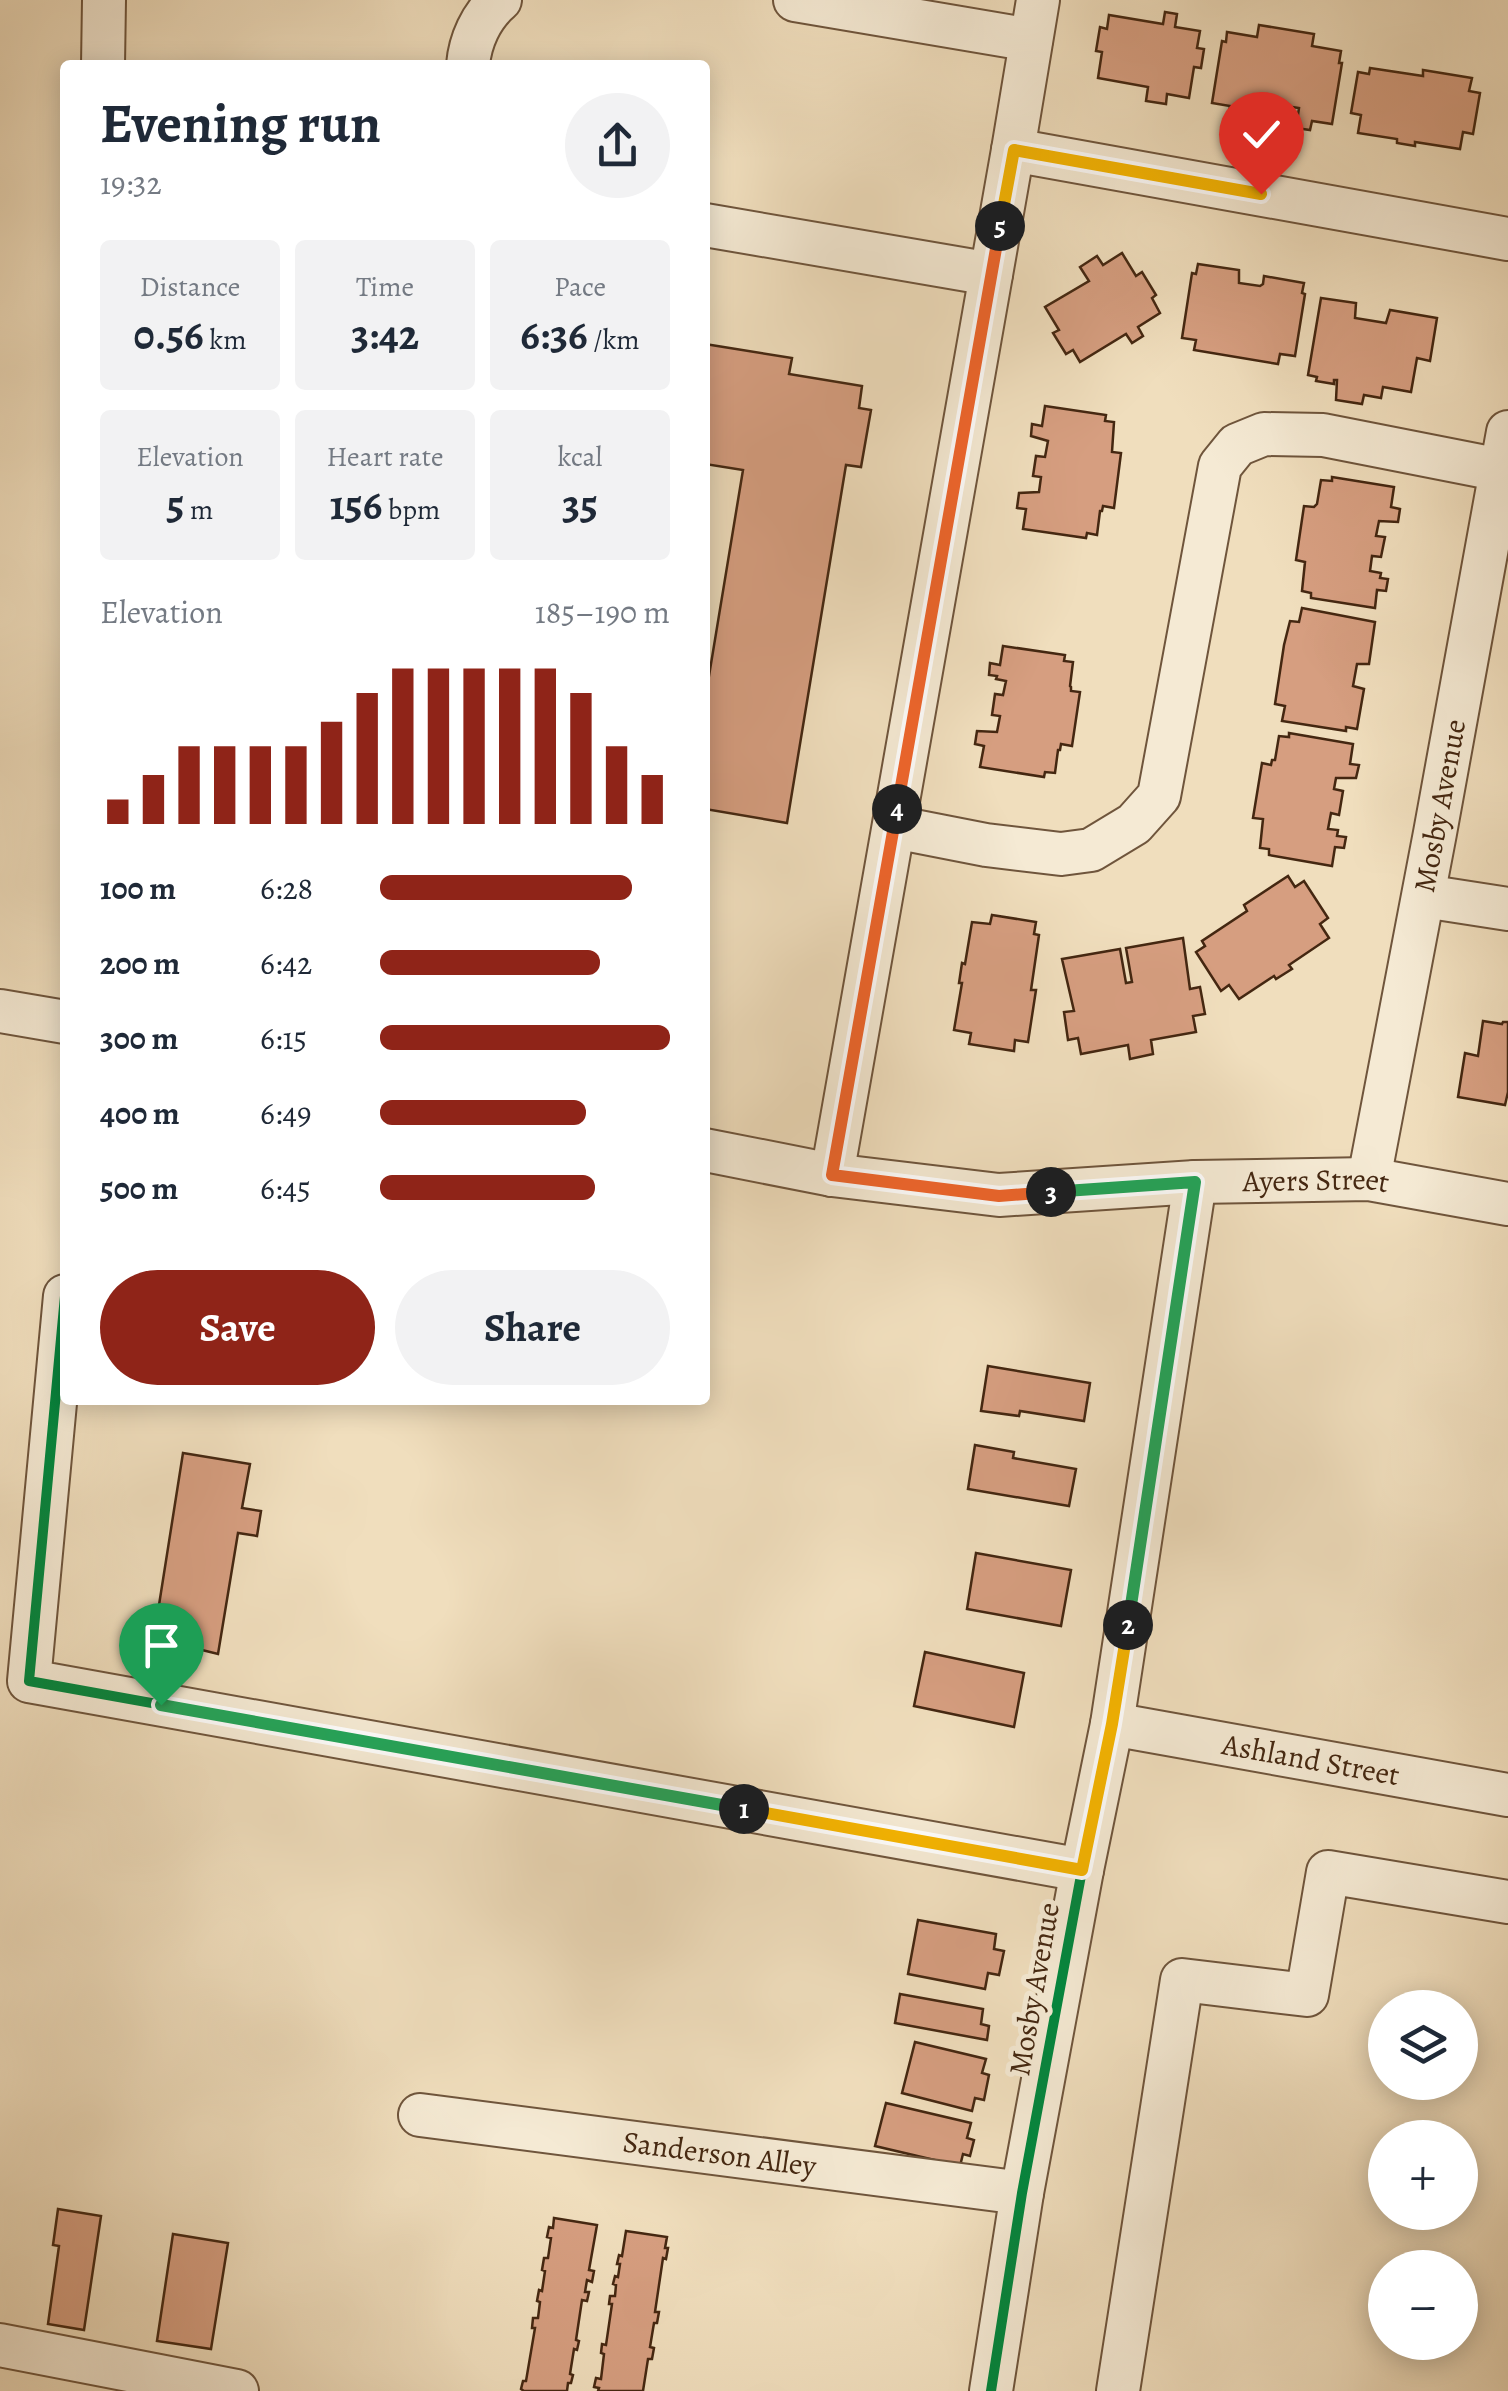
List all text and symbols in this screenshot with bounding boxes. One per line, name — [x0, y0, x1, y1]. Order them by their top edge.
text: Evening run — [100, 86, 381, 161]
pin — [1219, 92, 1304, 195]
button: share — [565, 93, 670, 198]
icon: check — [1234, 107, 1289, 162]
text: 19:32 — [100, 161, 162, 205]
pin: 5 — [975, 201, 1025, 251]
text: 5 — [994, 207, 1006, 245]
text: Distance — [140, 268, 240, 306]
text: Time — [356, 268, 414, 306]
text: Pace — [554, 268, 606, 306]
text: 0.56 — [134, 306, 204, 363]
text: 3:42 — [351, 306, 419, 363]
text: 6:36 — [520, 306, 588, 363]
text: km — [204, 321, 247, 359]
text: /km — [588, 321, 640, 359]
text: Elevation — [136, 438, 244, 476]
text: Heart rate — [327, 438, 443, 476]
text: kcal — [558, 438, 602, 476]
text: 5 — [167, 476, 185, 533]
text: 156 — [330, 476, 382, 533]
text: 35 — [562, 476, 598, 533]
text: m — [185, 491, 213, 529]
text: bpm — [382, 491, 440, 529]
text: Elevation — [100, 590, 223, 634]
text: 185–190 m — [535, 590, 670, 634]
street label: Mosby Avenue — [1404, 716, 1475, 896]
pin: 4 — [872, 784, 922, 834]
text: 4 — [890, 790, 904, 828]
text: 100 m — [100, 866, 176, 910]
text: 6:28 — [260, 866, 313, 910]
text: 200 m — [100, 941, 180, 985]
text: 6:42 — [260, 941, 312, 985]
text: 300 m — [100, 1016, 178, 1060]
text: 6:15 — [260, 1016, 307, 1060]
text: 400 m — [100, 1091, 180, 1135]
text: 6:49 — [260, 1091, 311, 1135]
street label: Ayers Street — [1241, 1159, 1393, 1202]
text: 500 m — [100, 1166, 178, 1210]
text: 6:45 — [260, 1166, 311, 1210]
pin: 3 — [1026, 1167, 1076, 1217]
text: 3 — [1045, 1173, 1057, 1211]
button: Save — [100, 1270, 375, 1385]
button: Share — [395, 1270, 670, 1385]
pin: 2 — [1103, 1600, 1153, 1650]
pin — [119, 1603, 204, 1706]
text: 2 — [1121, 1606, 1135, 1644]
icon: arrive — [134, 1618, 189, 1673]
street label: Ashland Street — [1218, 1724, 1403, 1795]
pin: 1 — [719, 1784, 769, 1834]
text: 1 — [739, 1790, 749, 1828]
street label: Mosby Avenue — [999, 1899, 1069, 2079]
map controls — [1368, 1990, 1478, 2360]
button: layers — [1368, 1990, 1478, 2100]
button: + — [1368, 2120, 1478, 2230]
street label: Sanderson Alley — [620, 2121, 819, 2186]
button: − — [1368, 2250, 1478, 2360]

